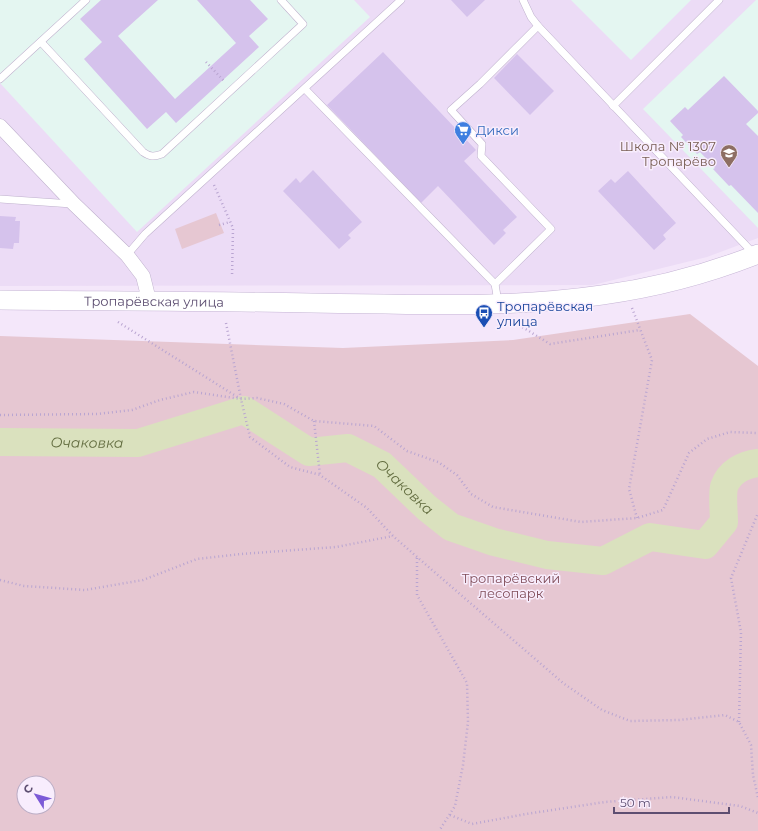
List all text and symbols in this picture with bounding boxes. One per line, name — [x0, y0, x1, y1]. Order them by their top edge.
supermarket icon: Дикси — [453, 120, 473, 145]
place label: Дикси — [476, 122, 519, 138]
place label: Школа № 1307 Тропарёво — [620, 138, 716, 169]
school or university icon: Школа № 1307 Тропарёво — [719, 143, 739, 168]
street label: Тропарёвская улица — [84, 293, 224, 310]
place label: Тропарёвская улица — [496, 298, 593, 329]
bus stop icon: Тропарёвская улица — [474, 303, 494, 328]
water label: Очаковка — [50, 433, 124, 452]
water label: Очаковка — [372, 455, 437, 519]
park label: Тропарёвский лесопарк — [462, 570, 560, 601]
north arrow — [16, 775, 56, 815]
text: С — [20, 782, 36, 796]
scale bar — [614, 789, 729, 815]
text: 50 m — [620, 795, 651, 810]

